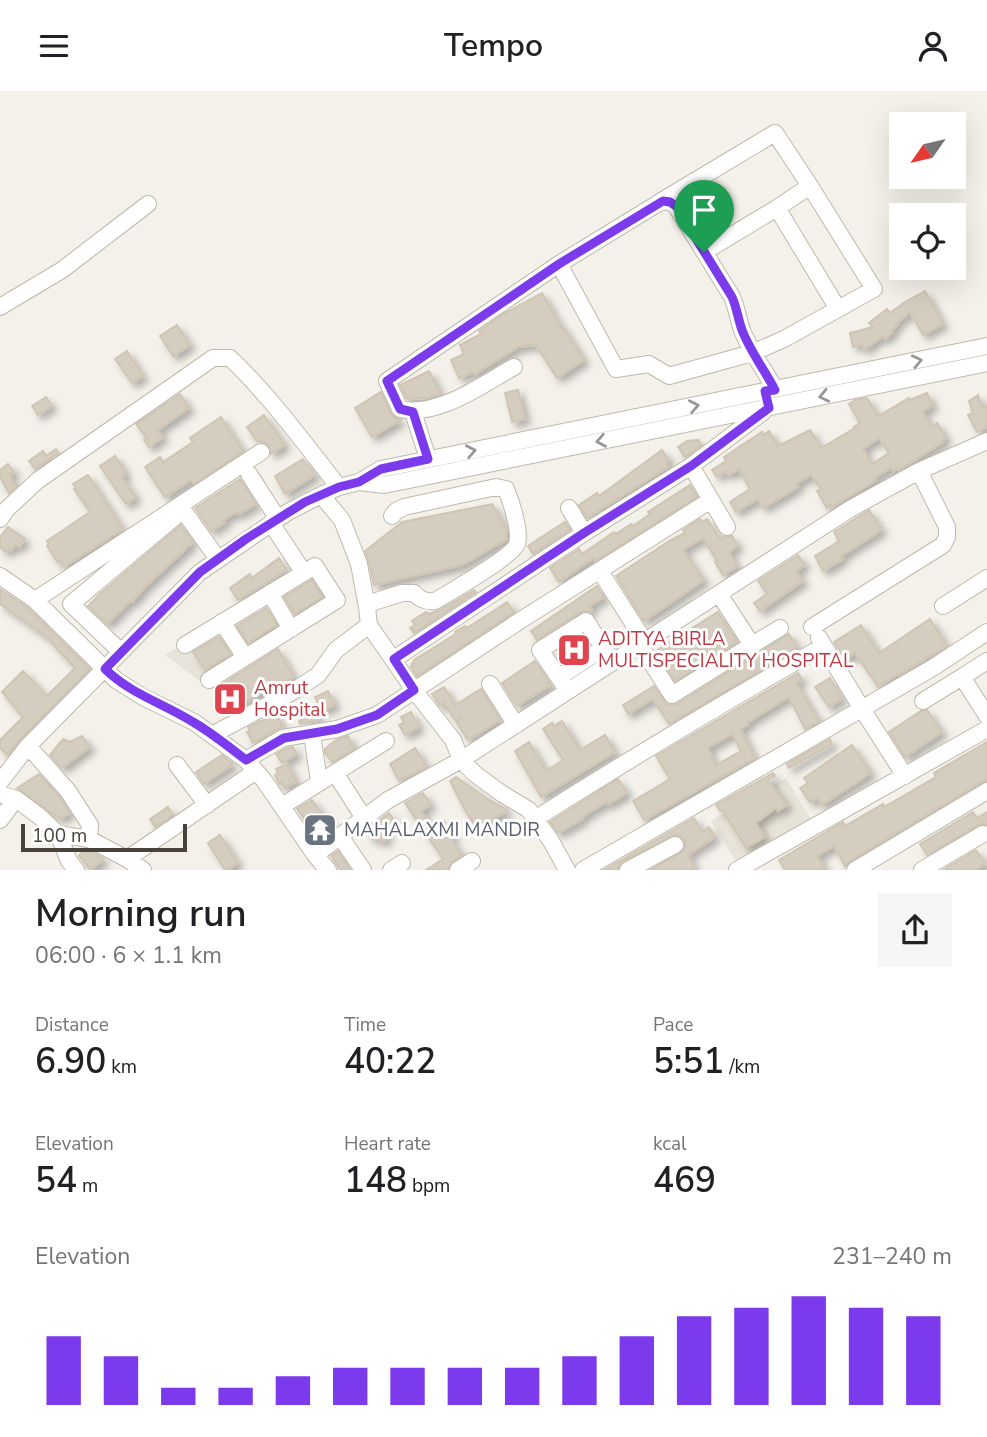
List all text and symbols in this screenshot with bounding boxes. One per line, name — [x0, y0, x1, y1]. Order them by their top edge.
text: Tempo — [444, 24, 543, 67]
icon: menu — [35, 27, 73, 65]
icon: person — [914, 27, 952, 65]
north arrow — [889, 112, 966, 189]
map controls — [889, 112, 966, 280]
pin — [674, 180, 734, 252]
icon: arrive — [685, 191, 723, 229]
button: locate — [889, 203, 966, 280]
one-way arrow — [911, 354, 923, 369]
one-way arrow — [818, 388, 830, 403]
one-way arrow — [688, 399, 700, 414]
one-way arrow — [595, 433, 607, 448]
one-way arrow — [465, 444, 477, 459]
place label: ADITYA BIRLA MULTISPECIALITY HOSPITAL — [598, 626, 854, 674]
hospital icon: ADITYA BIRLA MULTISPECIALITY HOSPITAL — [555, 631, 593, 669]
place label: Amrut Hospital — [254, 675, 326, 723]
hospital icon: Amrut Hospital — [211, 680, 249, 718]
temple icon: MAHALAXMI MANDIR — [301, 811, 339, 849]
place label: MAHALAXMI MANDIR — [344, 817, 540, 843]
scale bar — [21, 821, 187, 853]
text: 100 m — [32, 823, 87, 849]
text: Morning run — [35, 888, 247, 939]
button: share — [878, 893, 952, 967]
text: 06:00 · 6 × 1.1 km — [35, 940, 222, 971]
text: Distance — [35, 1012, 109, 1038]
text: Time — [344, 1012, 386, 1038]
text: Pace — [653, 1012, 693, 1038]
text: 6.90 — [35, 1038, 106, 1085]
text: 40:22 — [344, 1038, 436, 1085]
text: 5:51 — [653, 1038, 724, 1085]
text: km — [106, 1054, 137, 1080]
text: /km — [724, 1054, 760, 1080]
text: Elevation — [35, 1131, 114, 1157]
text: Heart rate — [344, 1131, 431, 1157]
text: kcal — [653, 1131, 687, 1157]
text: 54 — [35, 1157, 77, 1204]
text: 148 — [344, 1157, 407, 1204]
text: 469 — [653, 1157, 716, 1204]
text: m — [77, 1173, 98, 1199]
text: bpm — [407, 1173, 450, 1199]
text: Elevation — [35, 1241, 130, 1272]
text: 231–240 m — [832, 1241, 952, 1272]

